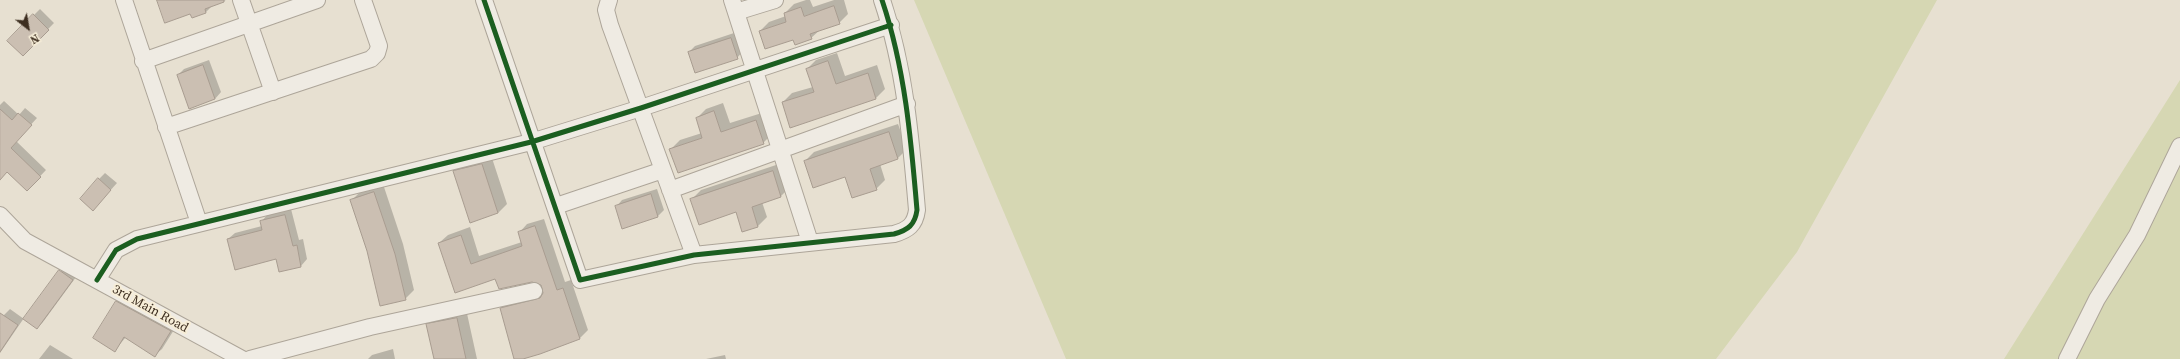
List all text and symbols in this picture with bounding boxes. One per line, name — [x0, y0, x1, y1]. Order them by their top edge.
north arrow — [8, 8, 48, 48]
text: N — [27, 30, 42, 47]
street label: 3rd Main Road — [109, 282, 191, 336]

